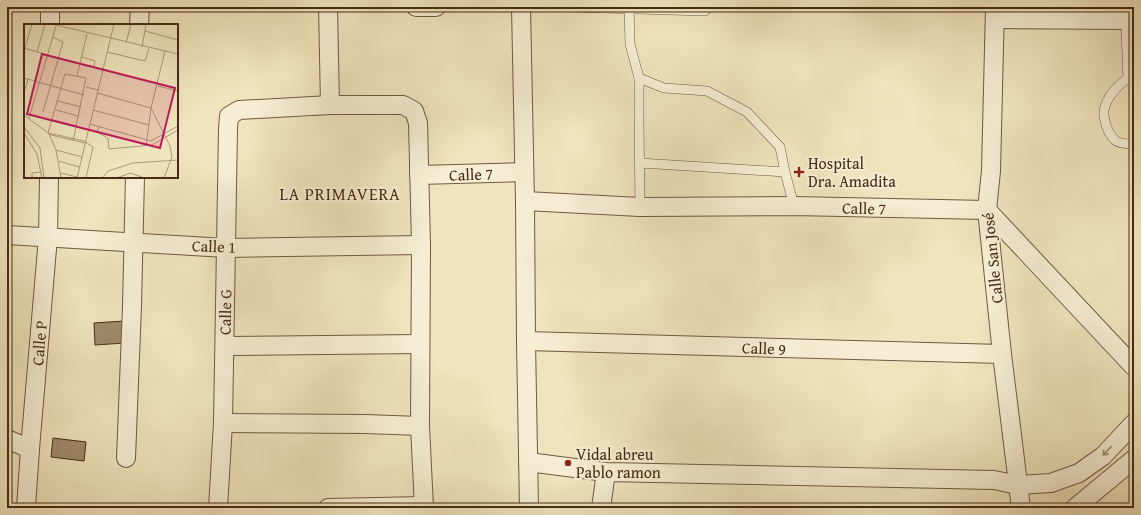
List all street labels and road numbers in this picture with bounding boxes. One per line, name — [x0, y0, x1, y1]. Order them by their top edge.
street label: Calle 7 — [449, 161, 494, 187]
street label: Calle 7 — [842, 196, 886, 220]
street label: Calle San José — [975, 211, 1009, 305]
street label: Calle 1 — [192, 233, 236, 259]
street label: Calle G — [213, 288, 237, 335]
street label: Calle P — [25, 320, 53, 366]
street label: Calle 9 — [742, 335, 787, 361]

